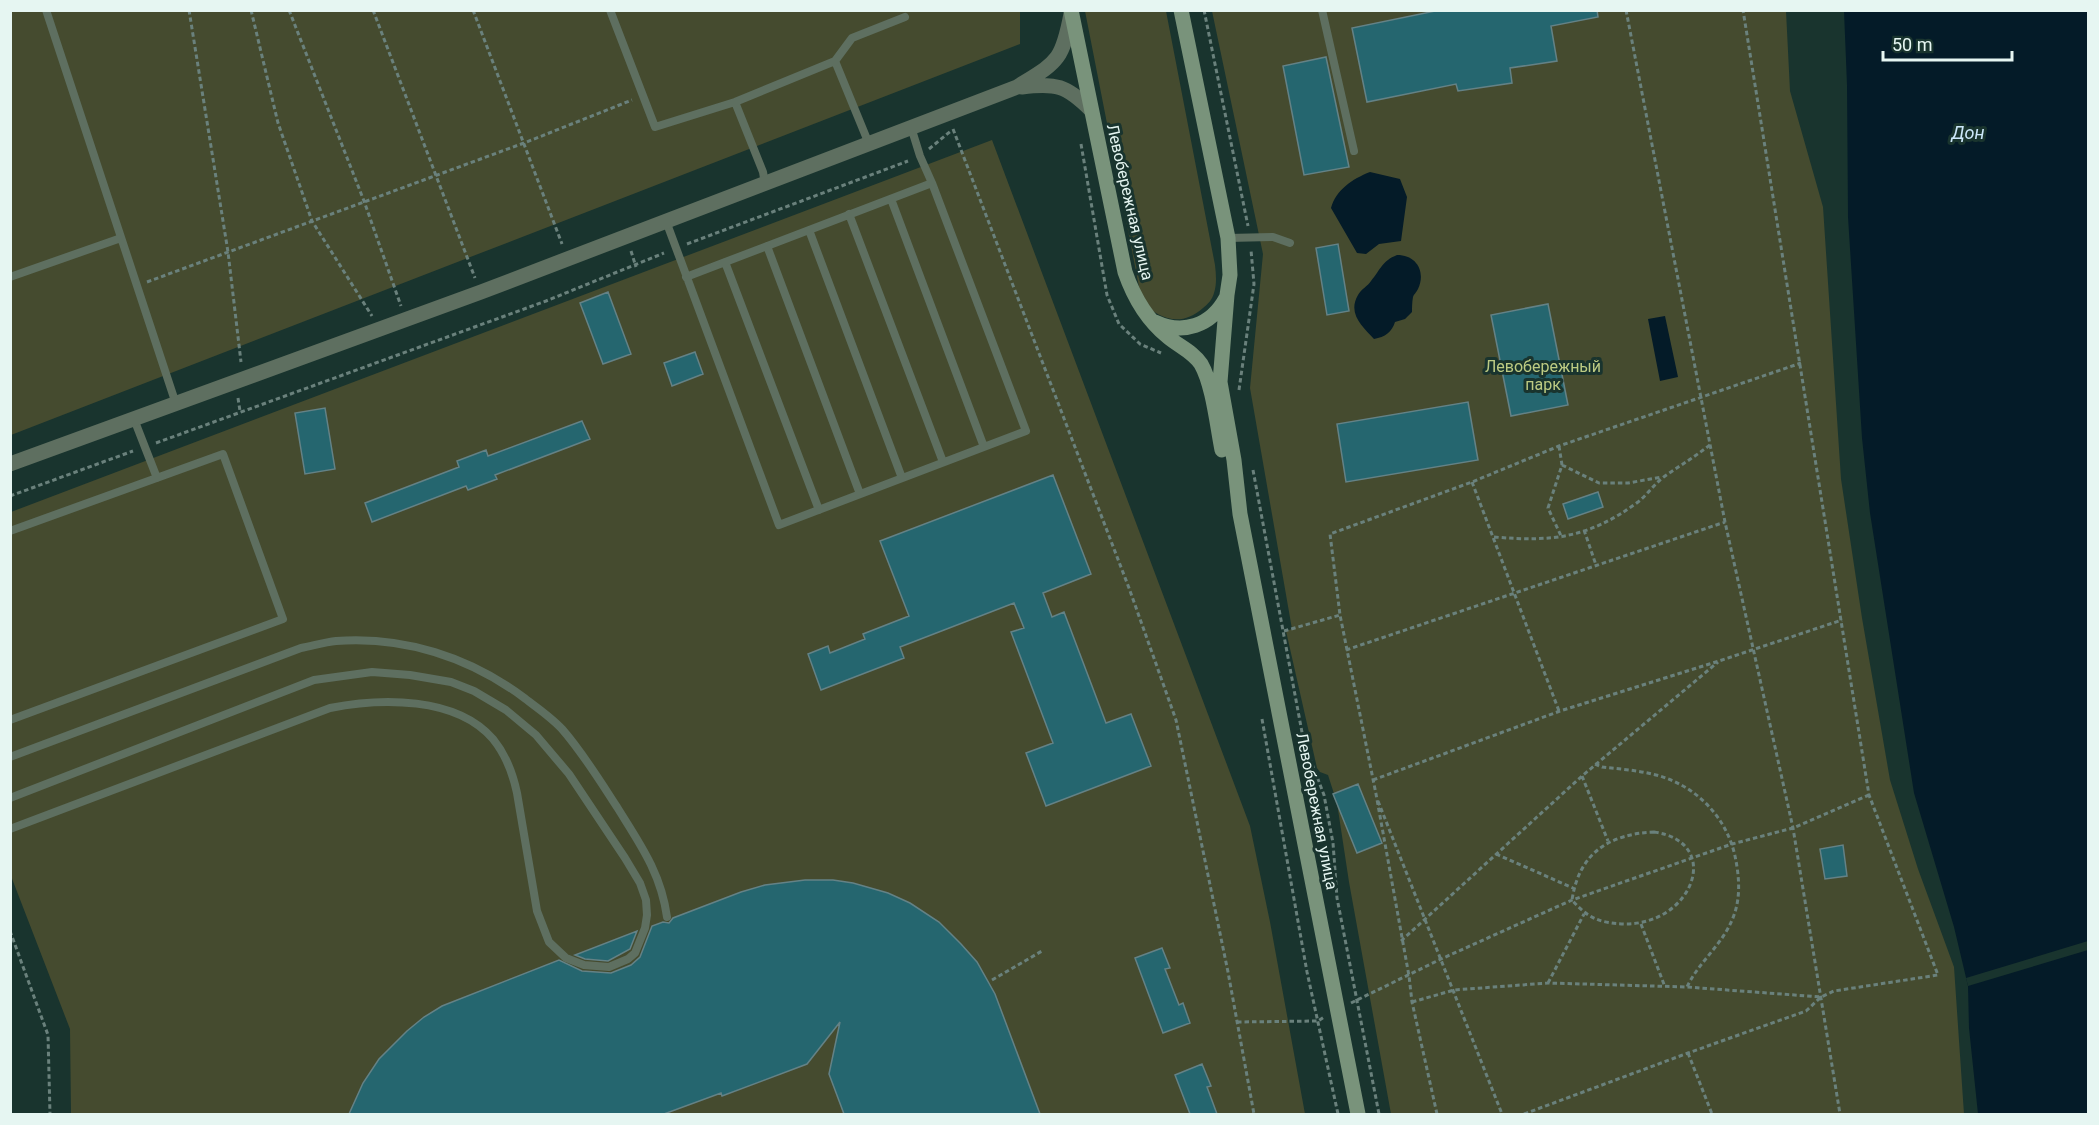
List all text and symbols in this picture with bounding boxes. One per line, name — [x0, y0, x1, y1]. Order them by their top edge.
scale bar — [1883, 24, 2012, 62]
text: 50 m — [1892, 34, 1932, 55]
street label: Левобережная улица — [1103, 122, 1157, 282]
water label: Дон — [1949, 122, 1985, 143]
park label: Левобережный парк — [1485, 357, 1601, 394]
street label: Левобережная улица — [1292, 731, 1342, 891]

